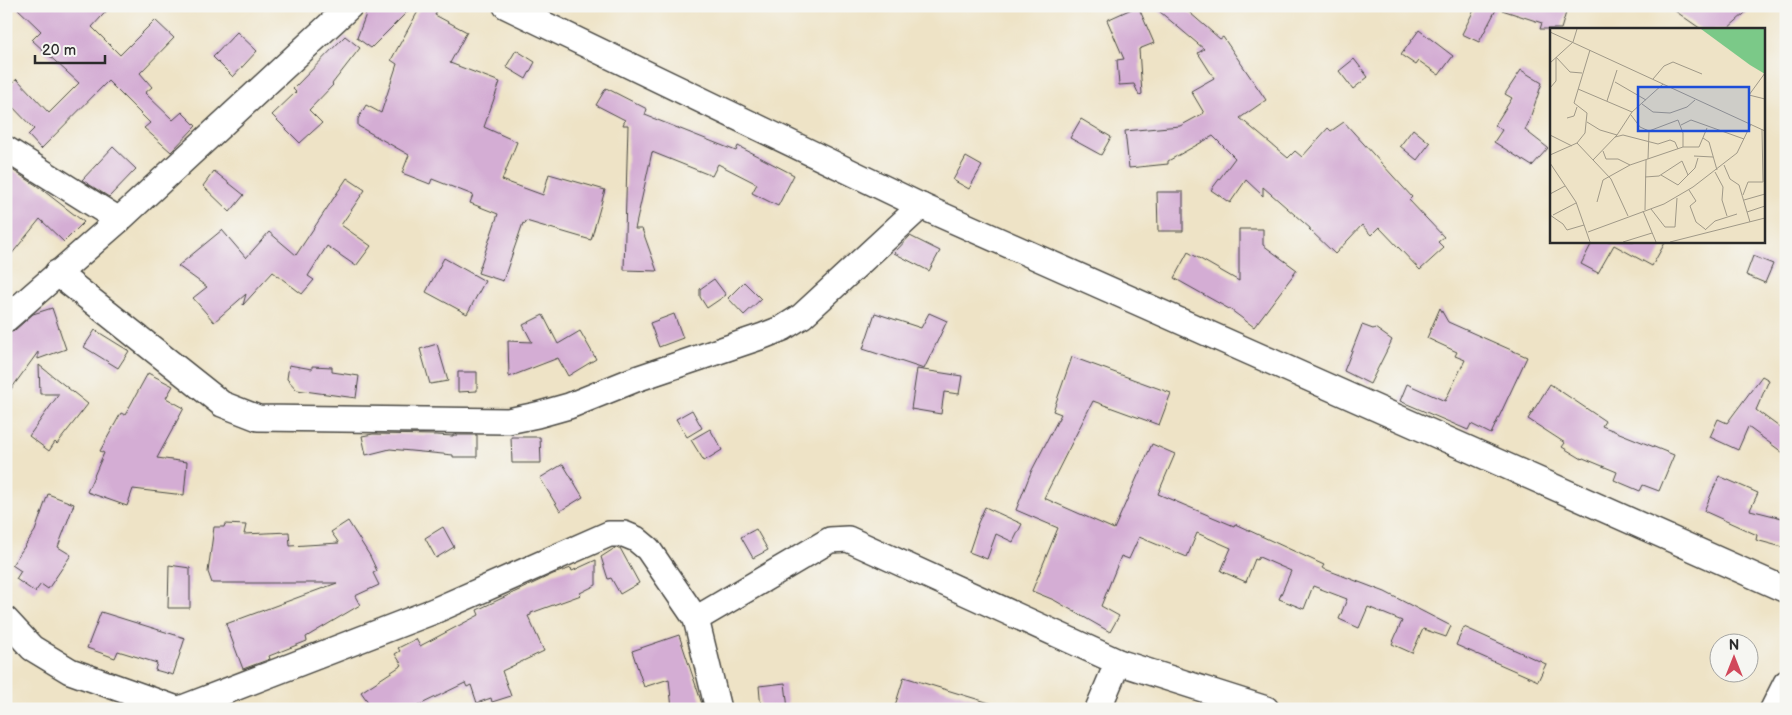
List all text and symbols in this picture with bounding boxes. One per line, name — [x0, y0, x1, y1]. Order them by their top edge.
inset map — [1550, 28, 1764, 242]
scale bar — [35, 32, 105, 64]
text: 20 m — [42, 41, 76, 60]
north arrow — [1710, 632, 1760, 682]
text: N — [1729, 637, 1739, 654]

